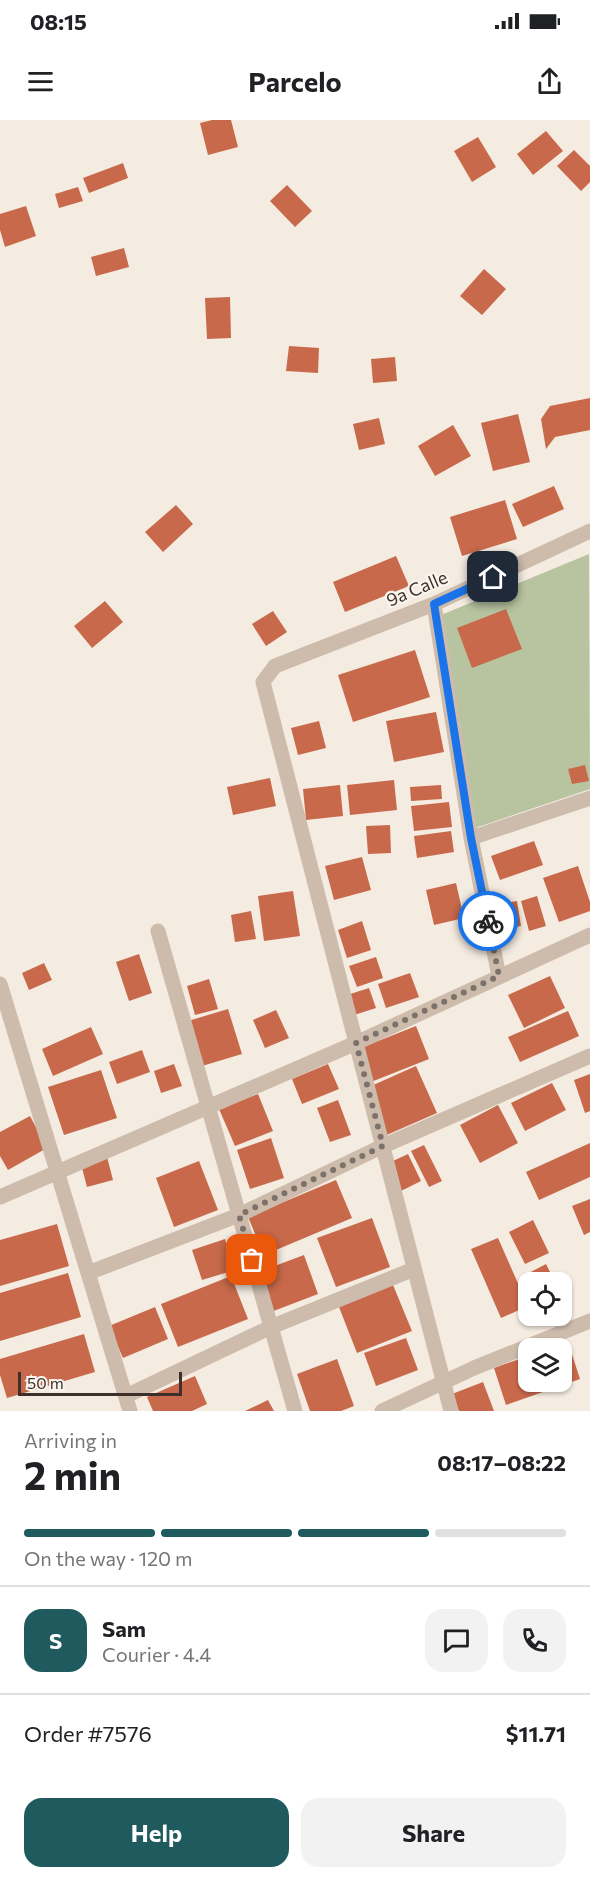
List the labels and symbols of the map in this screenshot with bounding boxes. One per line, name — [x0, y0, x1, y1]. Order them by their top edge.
pin — [467, 551, 518, 602]
street label: 9a Calle — [383, 565, 450, 611]
courier — [458, 891, 518, 951]
pin — [226, 1234, 277, 1285]
scale bar — [18, 1369, 182, 1396]

